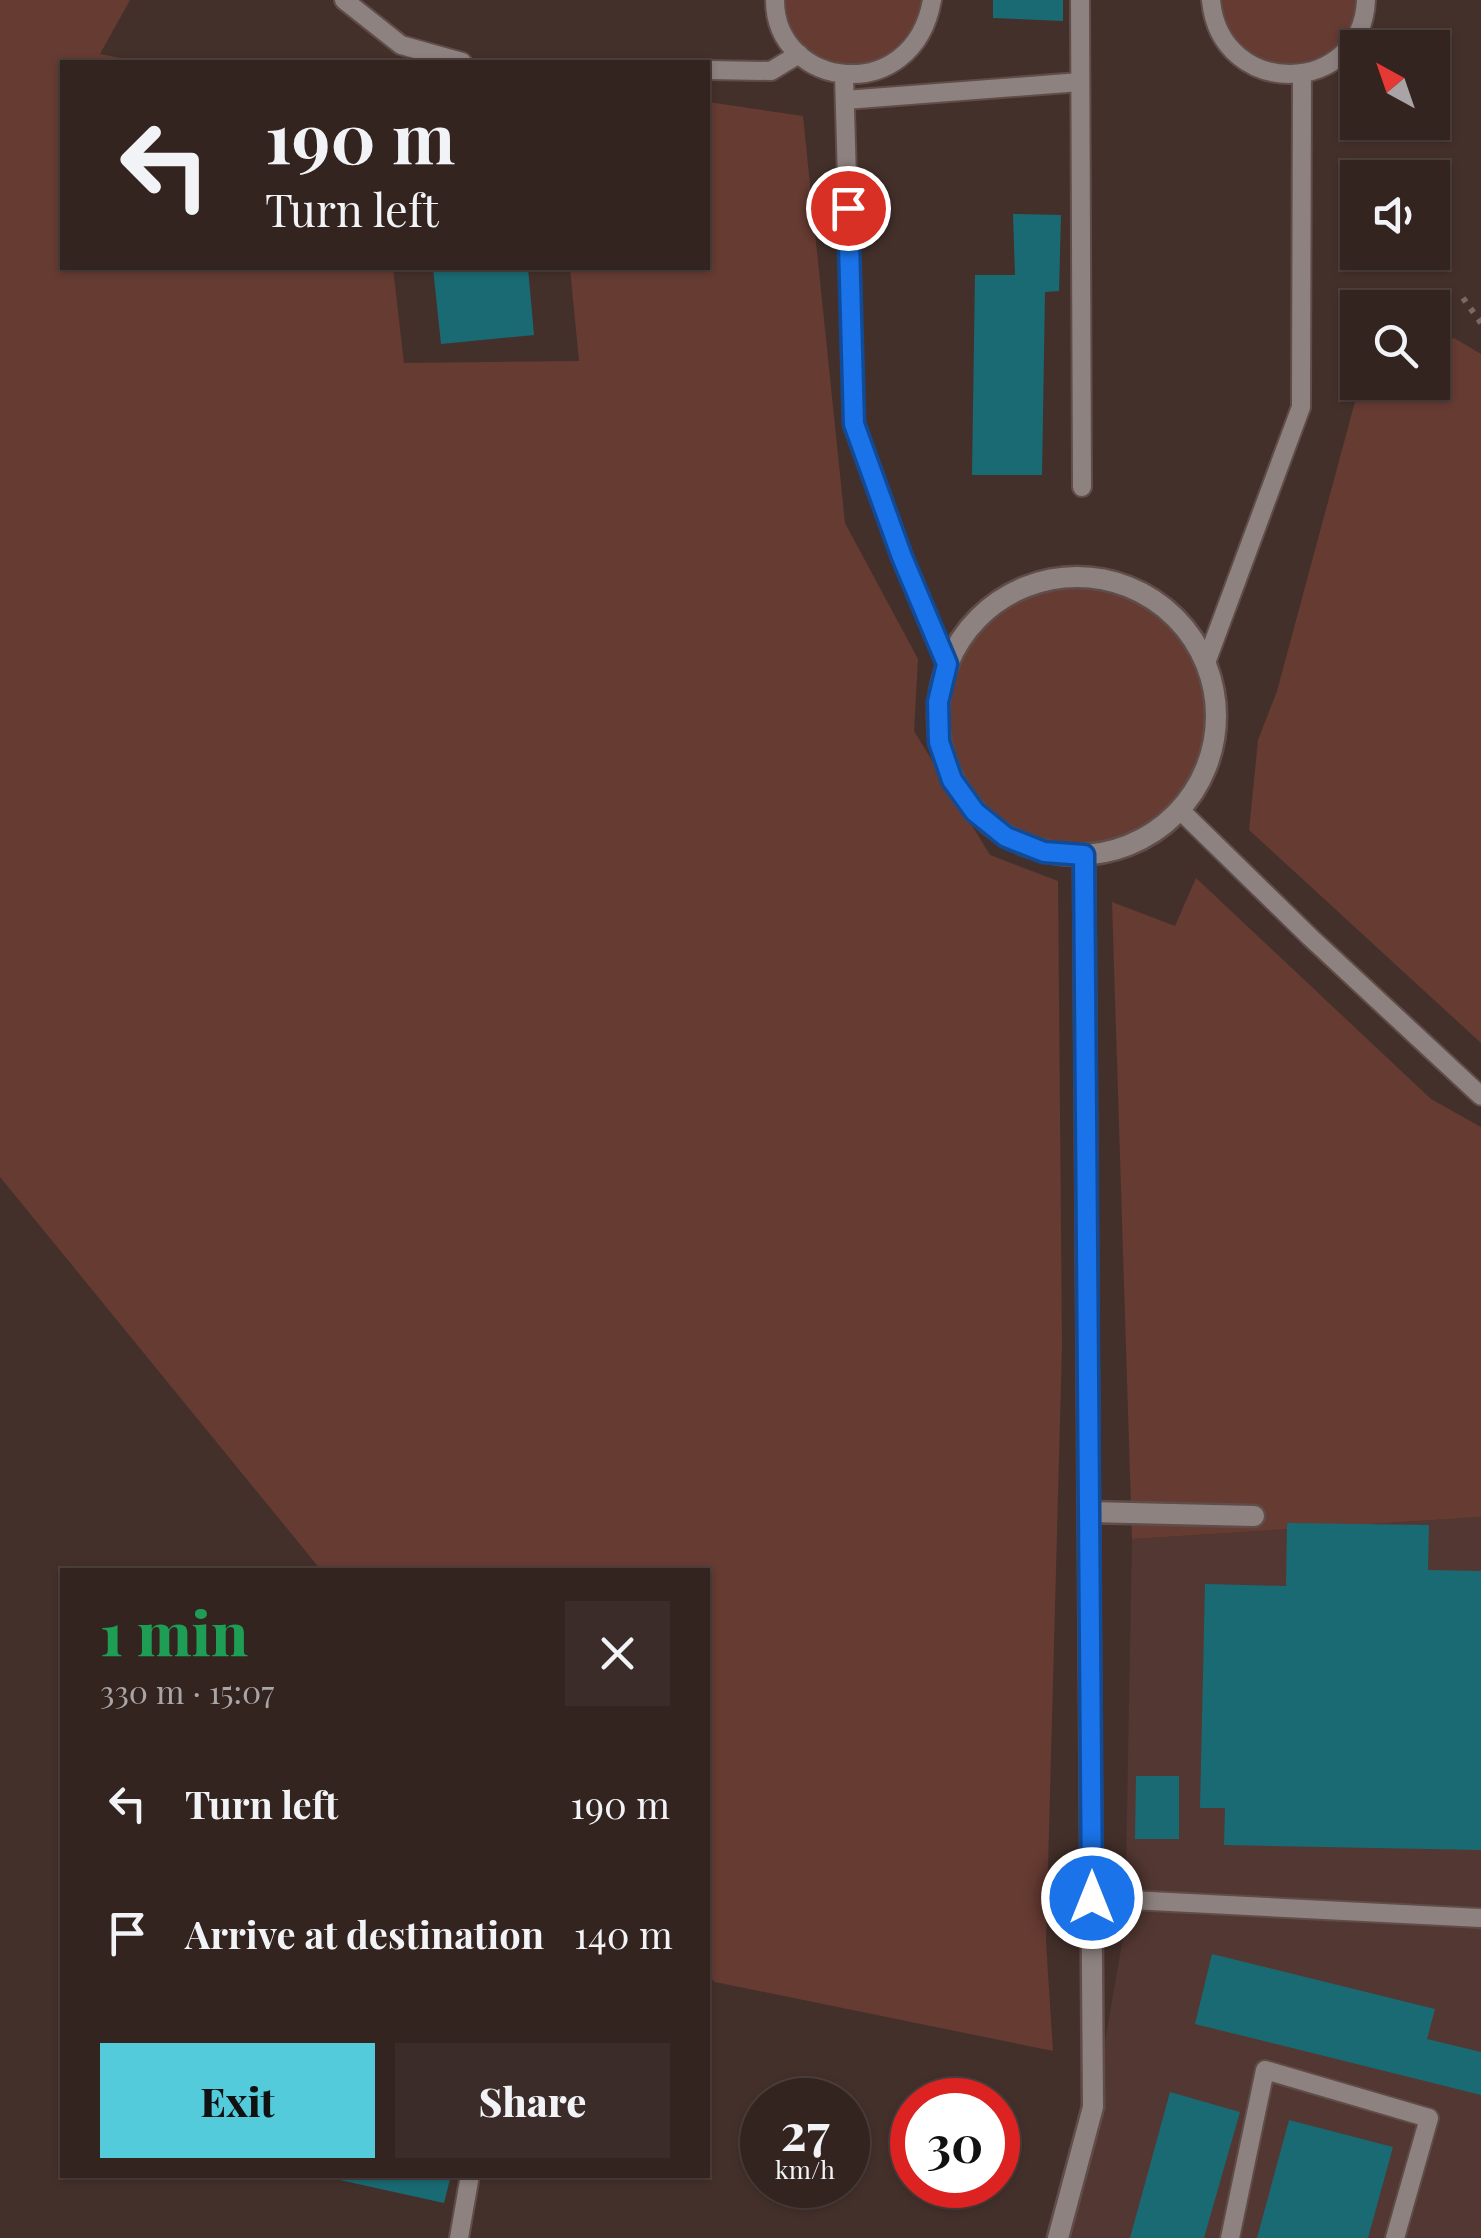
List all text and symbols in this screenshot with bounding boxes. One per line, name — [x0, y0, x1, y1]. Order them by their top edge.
north arrow — [1340, 30, 1450, 140]
map controls — [1340, 30, 1450, 400]
text: 190 m — [265, 88, 455, 182]
icon: left — [100, 100, 230, 230]
button: sound — [1340, 160, 1450, 270]
pin — [806, 166, 891, 251]
text: Turn left — [265, 178, 439, 238]
icon: arrive — [821, 181, 876, 236]
button: search — [1340, 290, 1450, 400]
text: 1 min — [100, 1591, 248, 1671]
button: close — [565, 1601, 670, 1706]
text: 330 m · 15:07 — [100, 1669, 274, 1712]
icon: left — [100, 1776, 155, 1831]
text: Turn left — [185, 1778, 338, 1829]
text: 190 m — [571, 1778, 670, 1829]
position arrow — [1040, 1846, 1144, 1950]
icon: arrive — [100, 1906, 155, 1961]
text: Arrive at destination — [185, 1908, 544, 1959]
text: 140 m — [574, 1908, 673, 1959]
button: Exit — [100, 2043, 375, 2158]
button: Share — [395, 2043, 670, 2158]
speed limit sign: 30 — [890, 2078, 1020, 2208]
text: 27 — [781, 2097, 829, 2164]
text: km/h — [775, 2152, 835, 2185]

